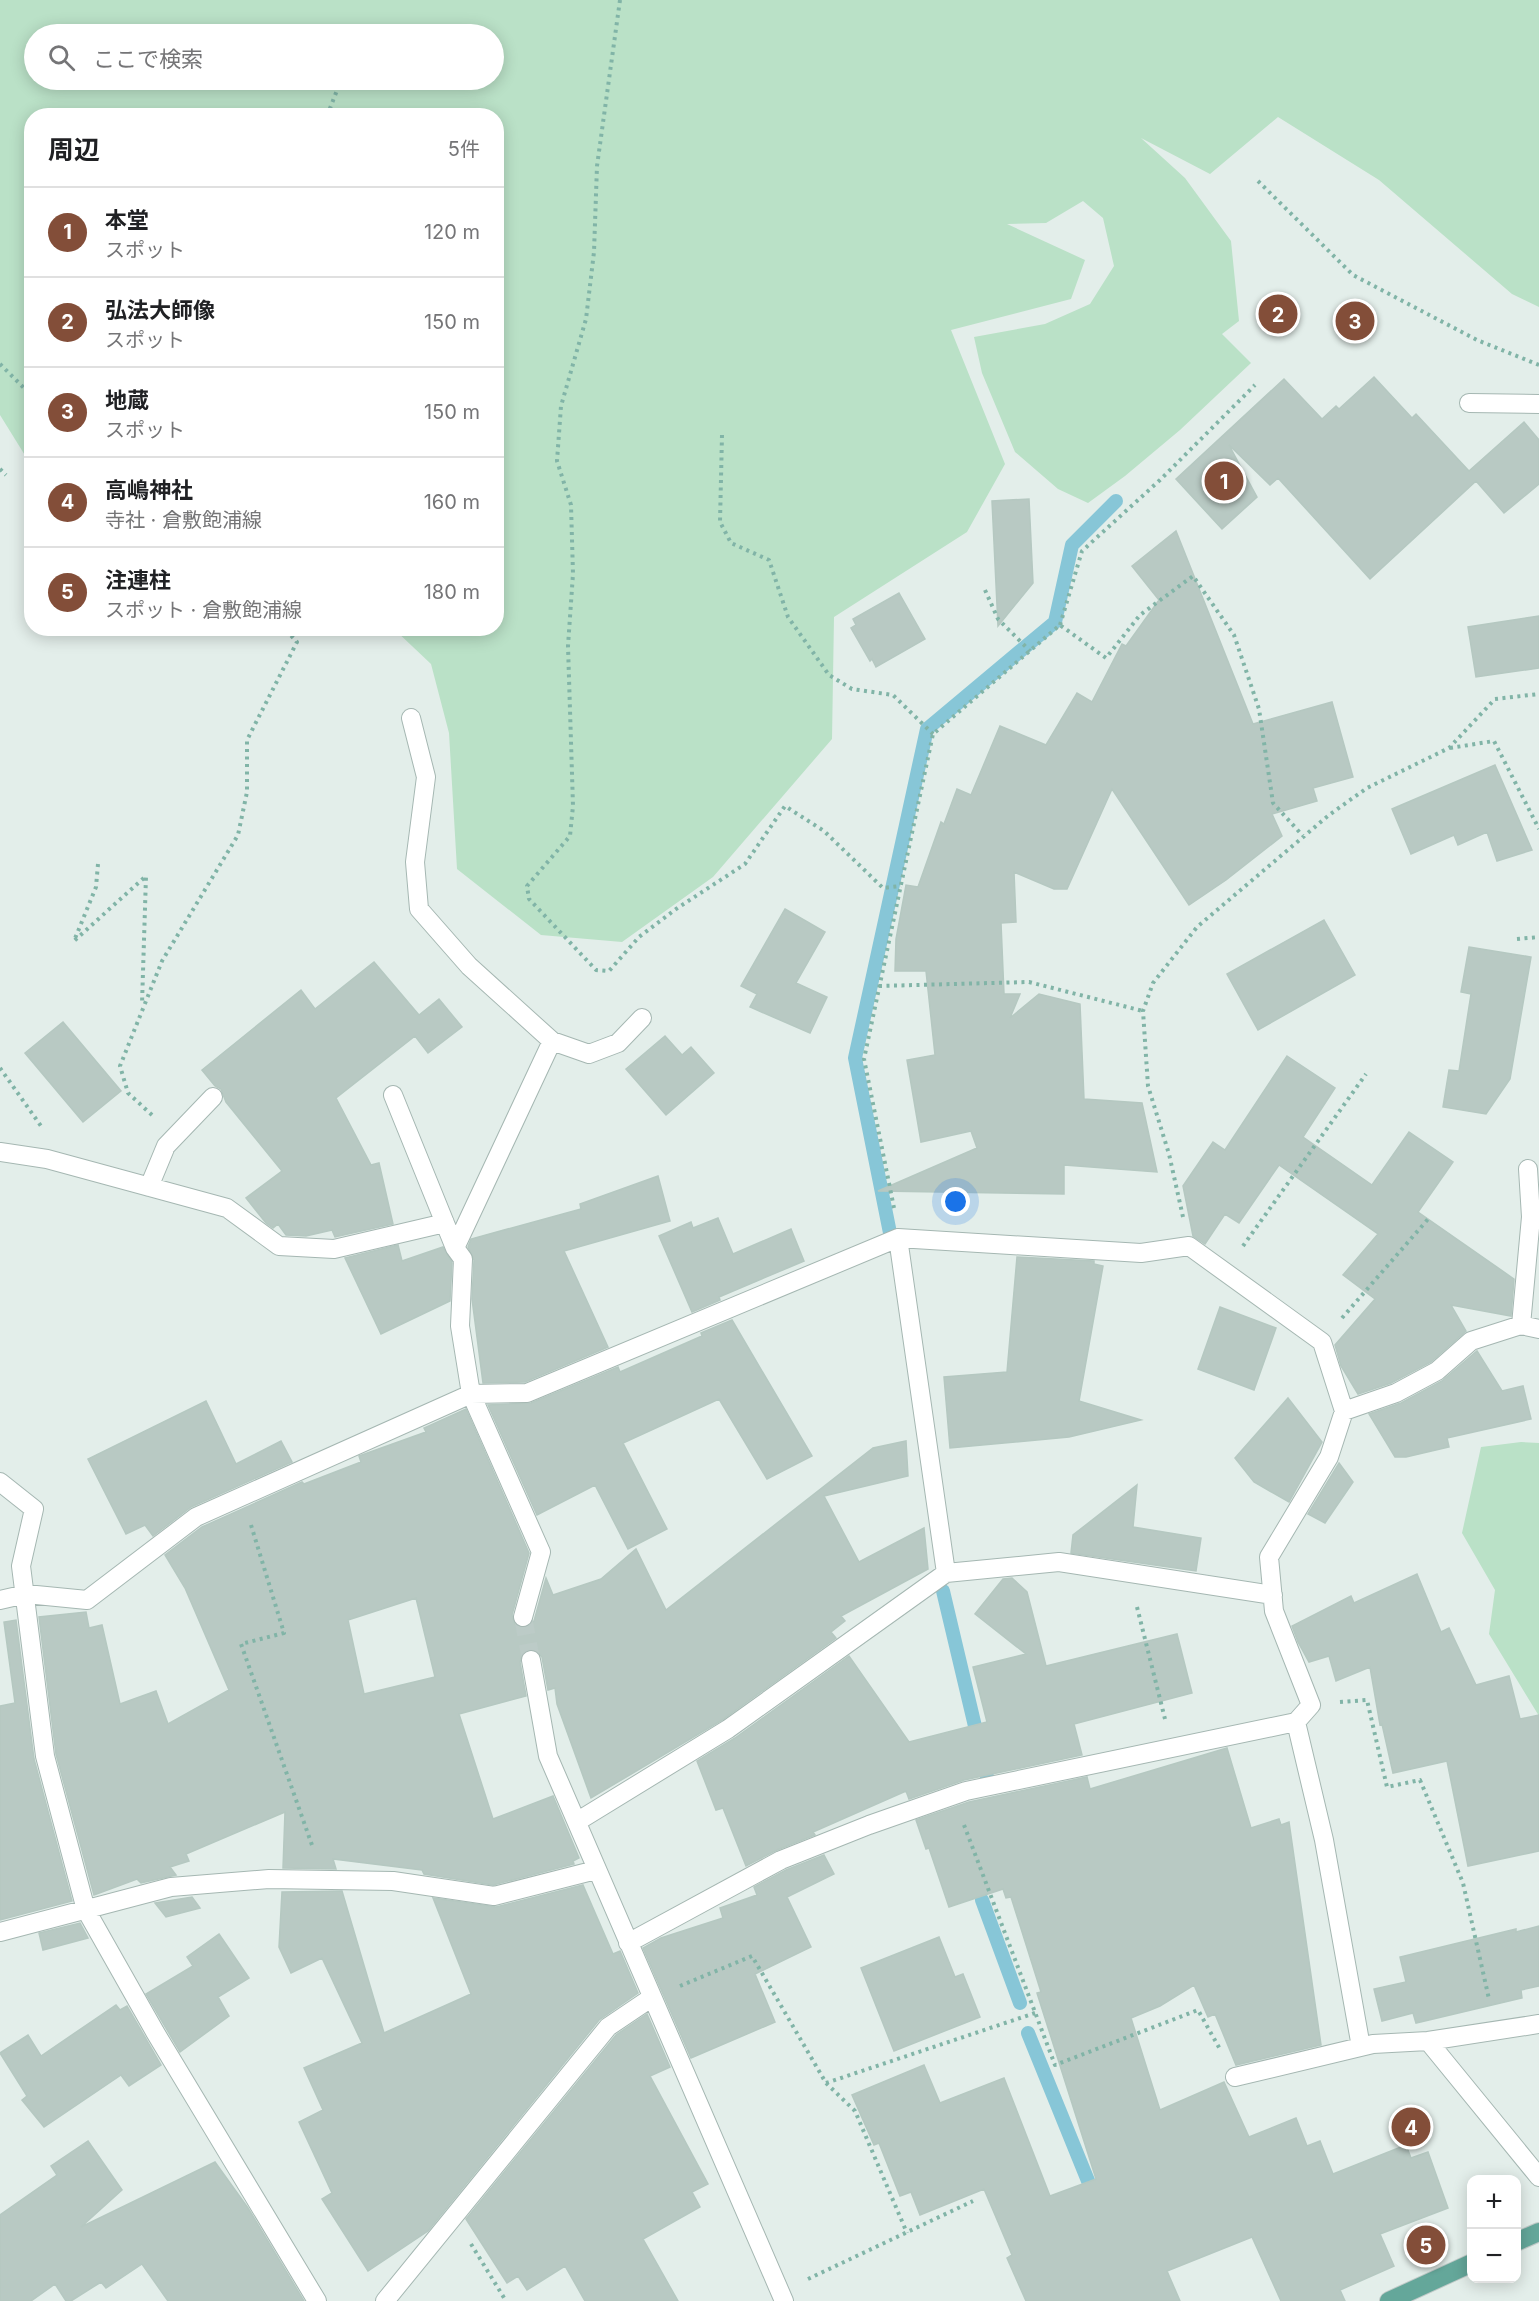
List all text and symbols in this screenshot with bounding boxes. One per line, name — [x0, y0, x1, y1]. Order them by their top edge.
search box — [24, 24, 504, 90]
icon: search — [45, 41, 78, 74]
text: ここで検索 — [93, 46, 203, 72]
text: 周辺 — [48, 134, 100, 165]
text: 5件 — [448, 137, 480, 161]
text: 本堂 — [105, 207, 149, 233]
text: 1 — [63, 220, 72, 244]
text: 120 m — [424, 220, 480, 244]
text: スポット — [105, 238, 185, 262]
pin: 2 — [1258, 292, 1298, 336]
text: 弘法大師像 — [105, 297, 215, 323]
pin: 3 — [1336, 298, 1374, 344]
text: 2 — [61, 310, 74, 334]
text: 150 m — [424, 310, 480, 334]
text: スポット — [105, 328, 185, 352]
text: 地蔵 — [105, 387, 149, 413]
text: 3 — [61, 400, 74, 424]
text: 150 m — [424, 400, 480, 424]
text: スポット — [105, 418, 185, 442]
pin: 1 — [1204, 458, 1244, 504]
text: 高嶋神社 — [105, 477, 193, 503]
text: 4 — [61, 490, 74, 514]
text: 160 m — [424, 490, 480, 514]
text: 寺社 · 倉敷飽浦線 — [105, 508, 262, 532]
text: 注連柱 — [105, 567, 171, 593]
text: 5 — [61, 580, 74, 604]
text: 180 m — [424, 580, 480, 604]
text: スポット · 倉敷飽浦線 — [105, 598, 302, 622]
your location — [941, 1187, 970, 1216]
pin: 4 — [1392, 2104, 1430, 2150]
map controls — [1467, 2175, 1521, 2283]
button: + — [1467, 2175, 1521, 2229]
pin: 5 — [1406, 2222, 1446, 2268]
button: − — [1467, 2229, 1521, 2283]

